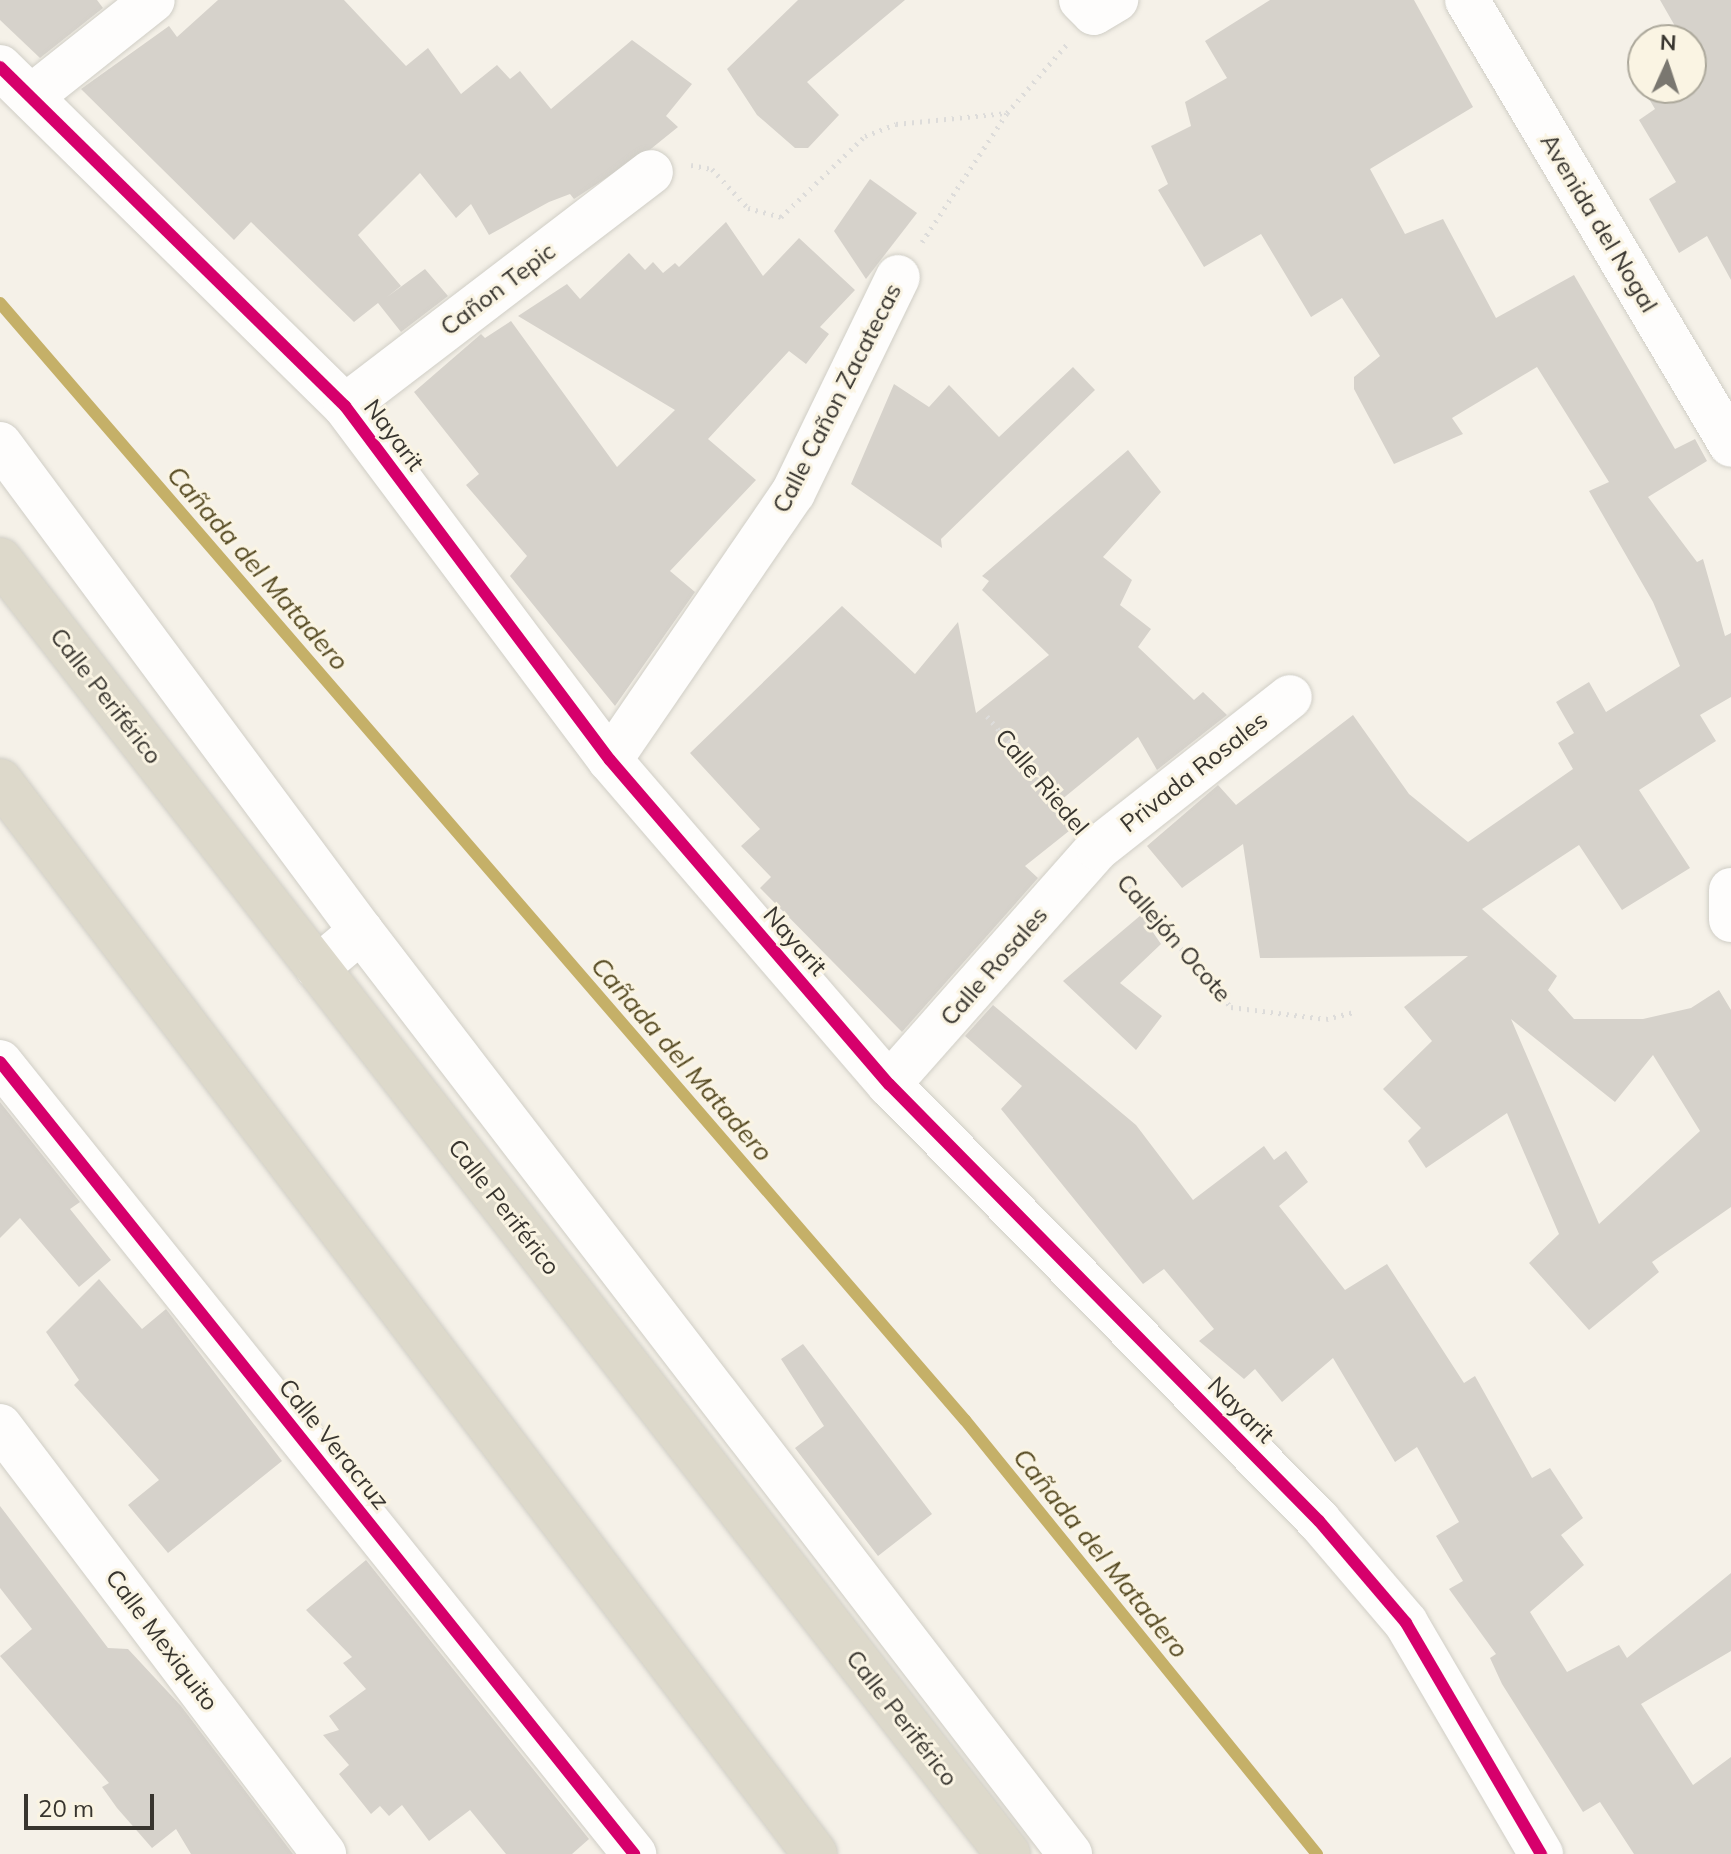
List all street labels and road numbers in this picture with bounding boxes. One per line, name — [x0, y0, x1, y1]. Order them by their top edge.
street label: Avenida del Nogal — [1534, 129, 1664, 317]
street label: Cañon Tepic — [435, 237, 561, 341]
street label: Calle Cañon Zacatecas — [767, 278, 907, 518]
street label: Nayarit — [358, 394, 430, 476]
street label: Calle Periférico — [44, 622, 168, 770]
street label: Privada Rosales — [1115, 706, 1273, 838]
street label: Calle Riedel — [989, 723, 1095, 841]
street label: Callejón Ocote — [1111, 868, 1237, 1008]
street label: Nayarit — [757, 901, 833, 981]
street label: Calle Rosales — [935, 901, 1053, 1031]
street label: Calle Periférico — [442, 1133, 566, 1281]
street label: Nayarit — [1202, 1371, 1280, 1449]
street label: Calle Veracruz — [273, 1373, 395, 1515]
street label: Calle Mexiquito — [100, 1564, 224, 1716]
street label: Calle Periférico — [840, 1644, 964, 1792]

